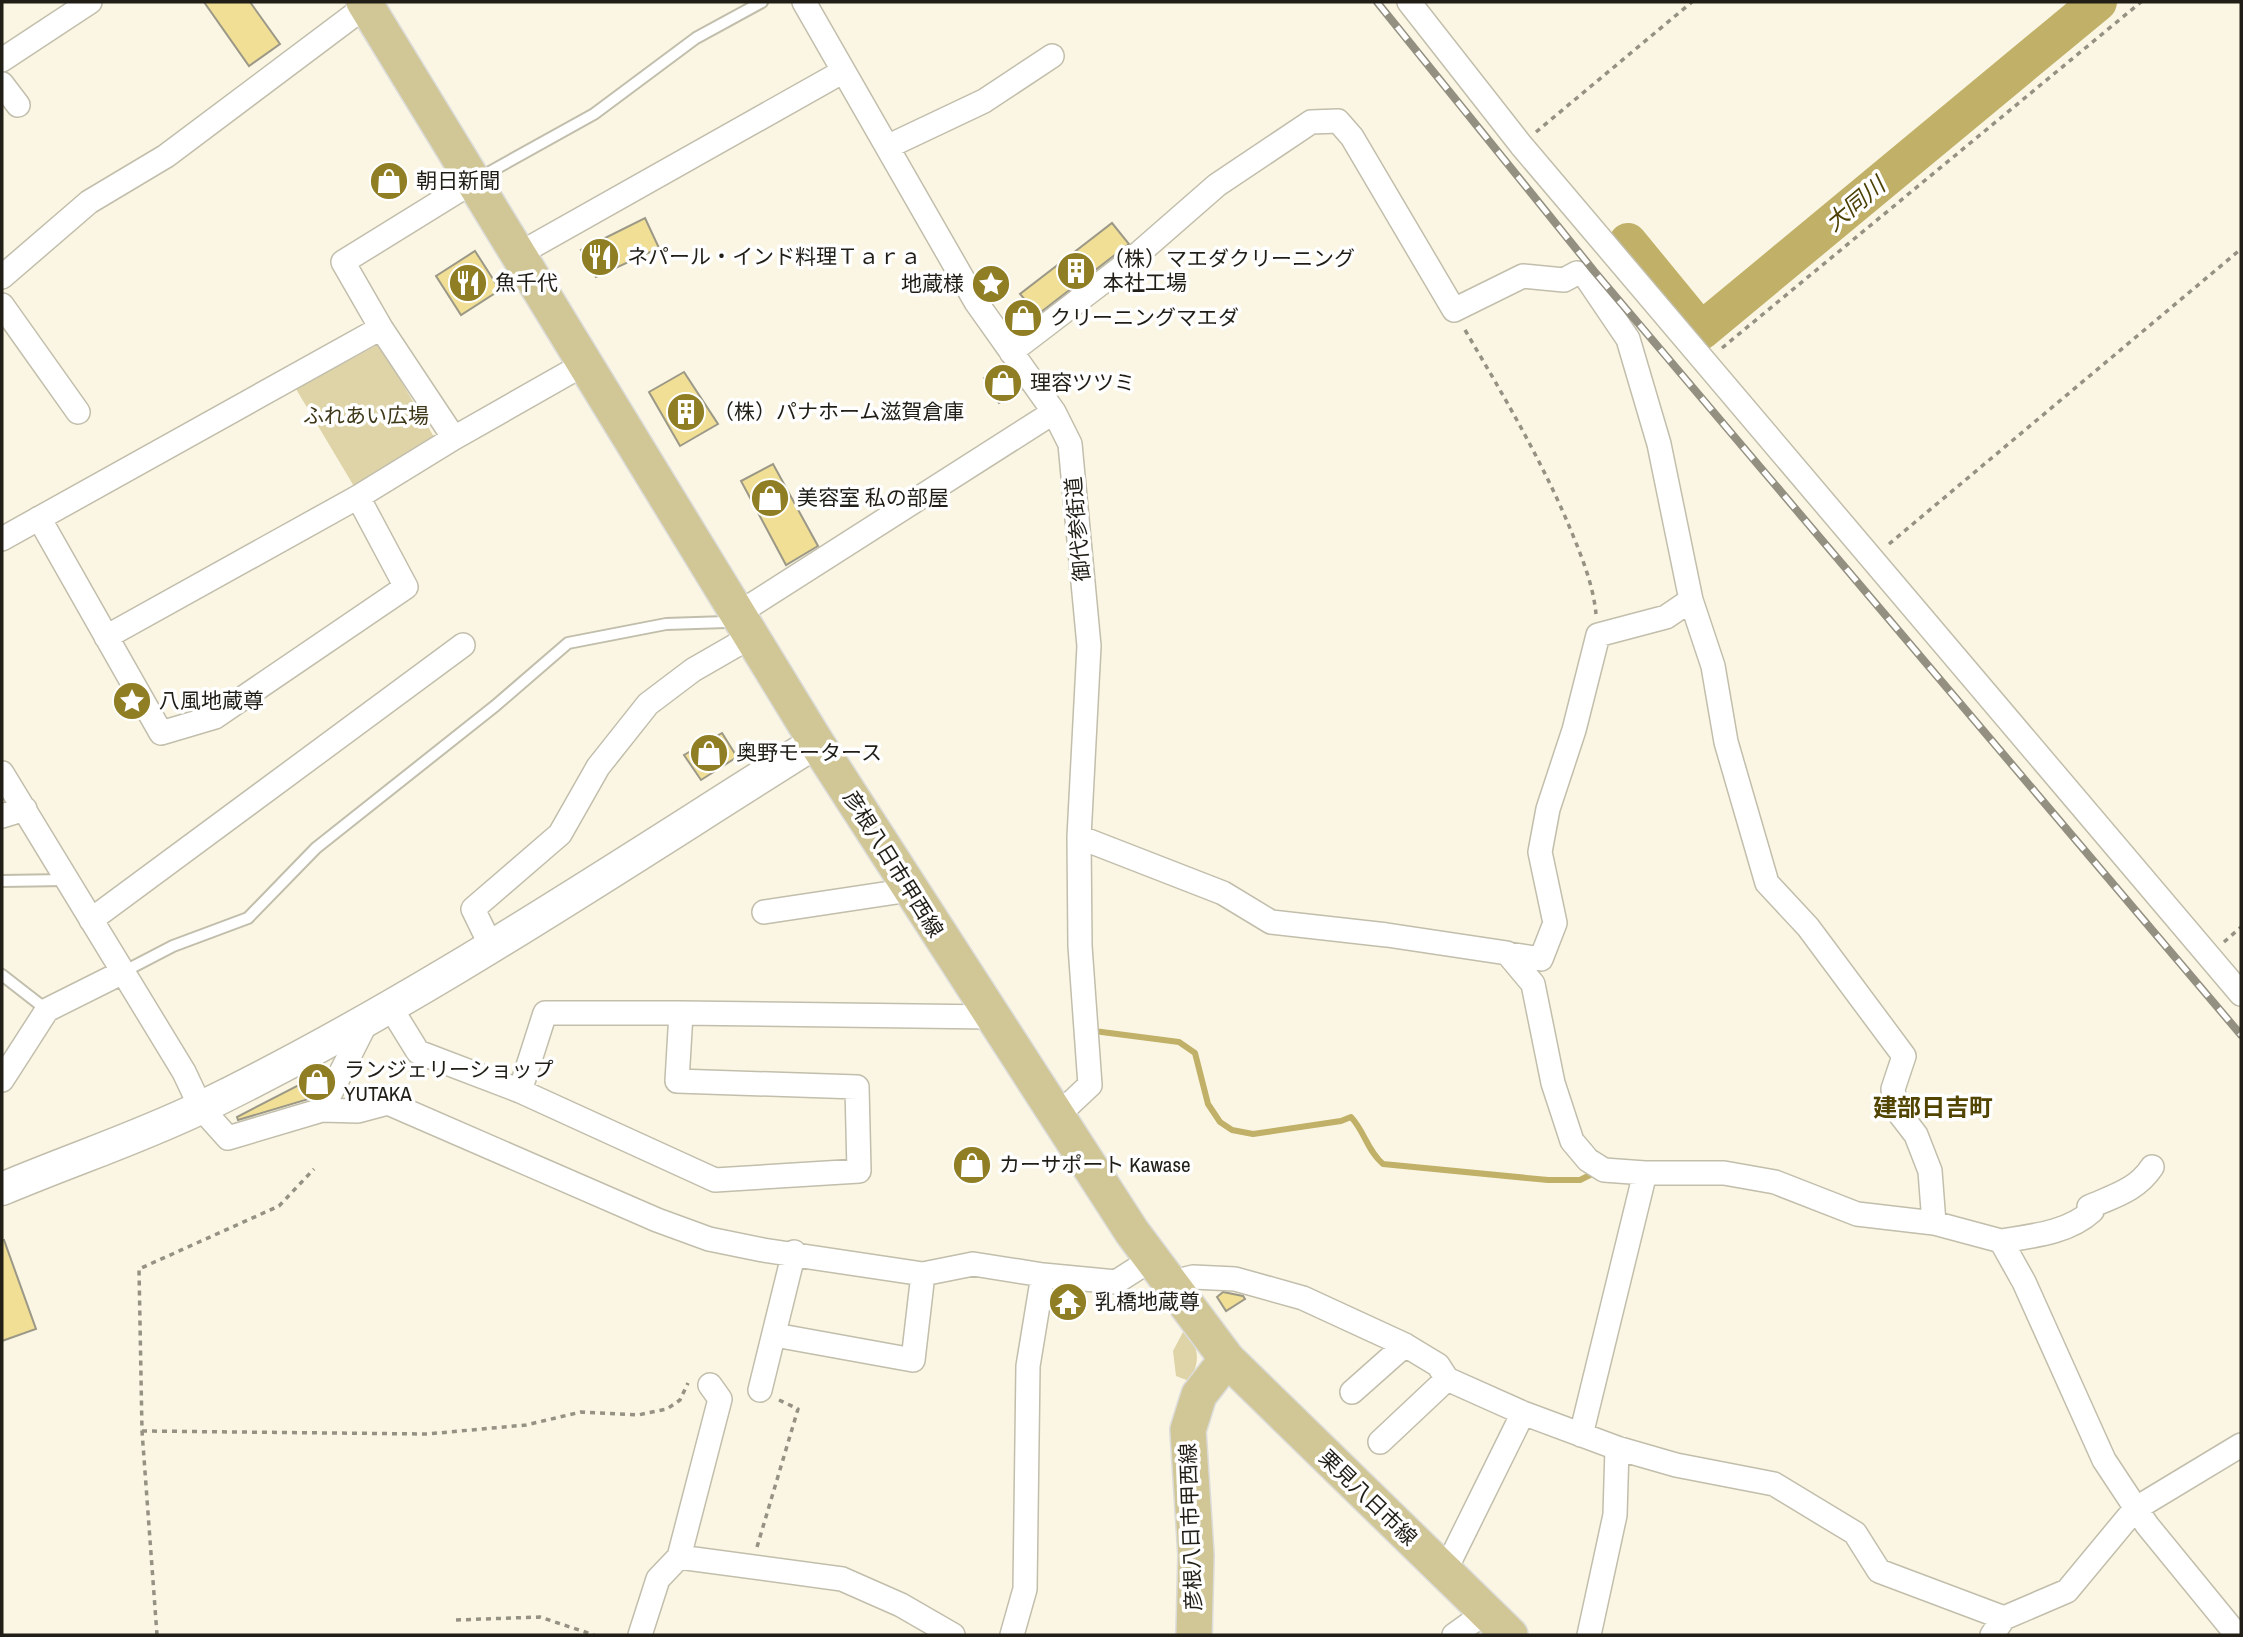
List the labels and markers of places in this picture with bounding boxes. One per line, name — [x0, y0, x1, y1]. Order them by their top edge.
shop icon: 朝日新聞 — [368, 160, 410, 202]
place label: 朝日新聞 — [416, 166, 500, 195]
restaurant icon: ネパール・インド料理Ｔａｒａ — [579, 236, 621, 278]
place label: ネパール・インド料理Ｔａｒａ — [627, 242, 921, 271]
place label: （株）マエダクリーニング 本社工場 — [1103, 244, 1355, 297]
building icon: （株）マエダクリーニング 本社工場 — [1055, 250, 1097, 292]
restaurant icon: 魚千代 — [447, 262, 489, 304]
place icon: 地蔵様 — [970, 263, 1012, 305]
place label: 魚千代 — [495, 268, 558, 297]
place label: 地蔵様 — [901, 269, 964, 298]
shop icon: クリーニングマエダ — [1002, 297, 1044, 339]
place label: クリーニングマエダ — [1050, 303, 1239, 332]
shop icon: 理容ツツミ — [982, 362, 1024, 404]
place label: 理容ツツミ — [1030, 368, 1135, 397]
building icon: （株）パナホーム滋賀倉庫 — [665, 391, 707, 433]
place label: （株）パナホーム滋賀倉庫 — [713, 397, 964, 426]
shop icon: 美容室 私の部屋 — [749, 477, 791, 519]
place label: 美容室 私の部屋 — [797, 483, 949, 512]
place icon: 八風地蔵尊 — [111, 680, 153, 722]
place label: 八風地蔵尊 — [159, 686, 264, 715]
shop icon: 奥野モータース — [688, 732, 730, 774]
place label: 奥野モータース — [736, 738, 882, 767]
place label: ランジェリーショップ YUTAKA — [344, 1055, 554, 1108]
shop icon: ランジェリーショップ YUTAKA — [296, 1061, 338, 1103]
shop icon: カーサポート Kawase — [951, 1144, 993, 1186]
place label: カーサポート Kawase — [999, 1150, 1191, 1179]
temple icon: 乳橋地蔵尊 — [1047, 1281, 1089, 1323]
place label: 乳橋地蔵尊 — [1095, 1287, 1200, 1316]

